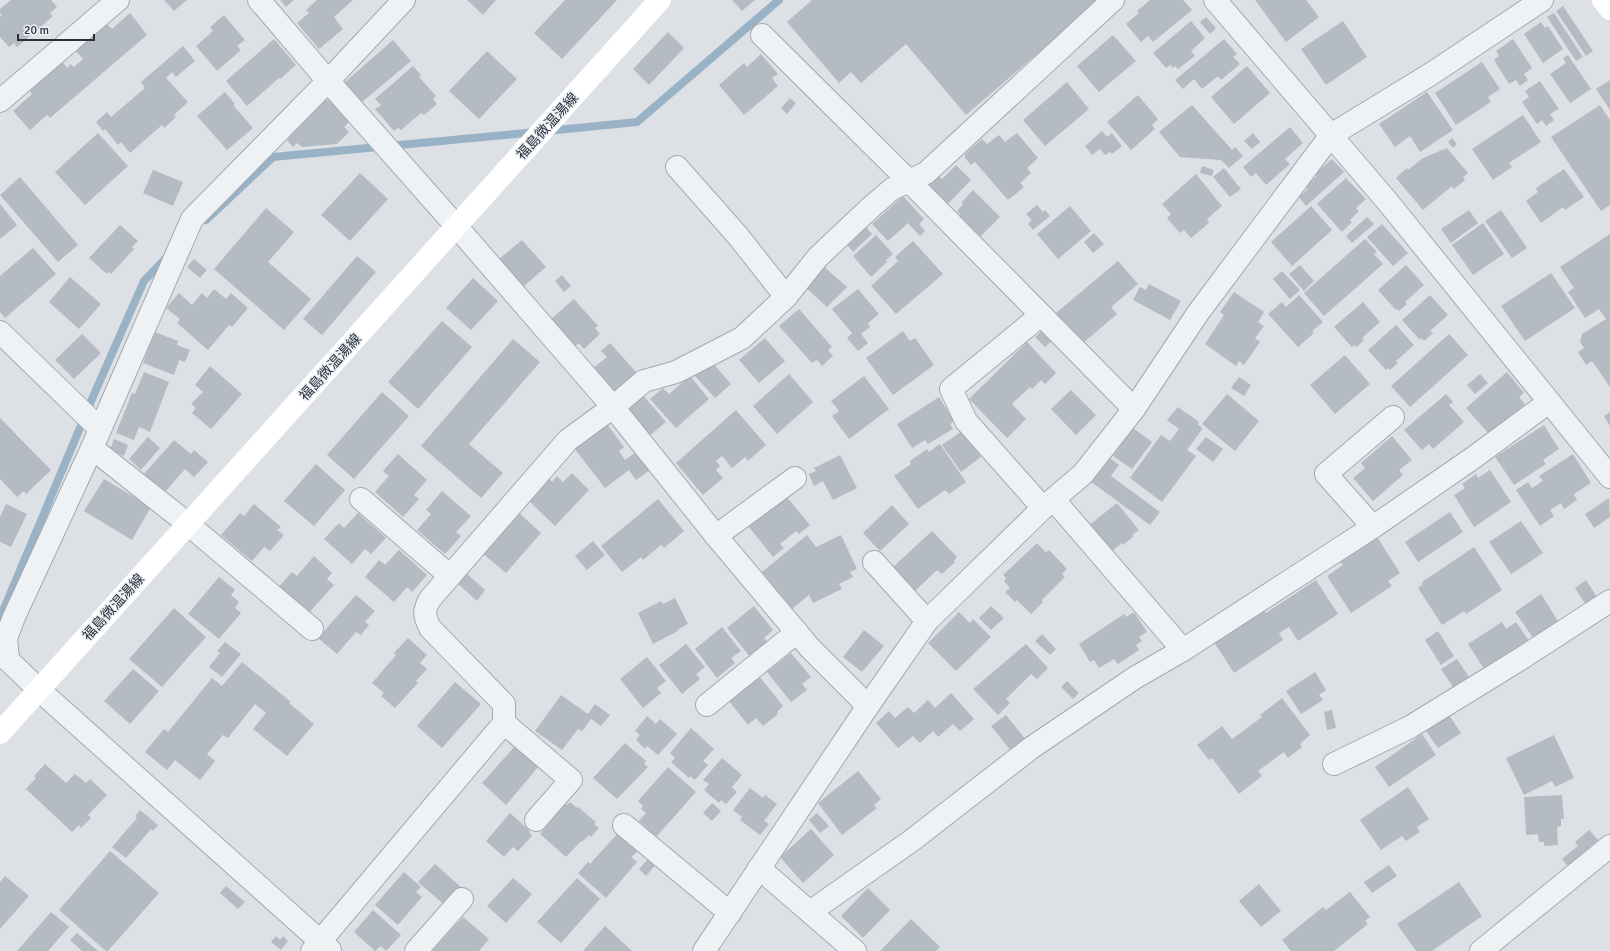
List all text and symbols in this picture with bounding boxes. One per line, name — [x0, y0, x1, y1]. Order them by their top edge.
scale bar — [18, 16, 94, 42]
text: 20 m — [24, 23, 49, 38]
street label: 福島微温湯線 — [513, 89, 582, 163]
street label: 福島微温湯線 — [296, 330, 365, 404]
street label: 福島微温湯線 — [79, 570, 148, 644]

